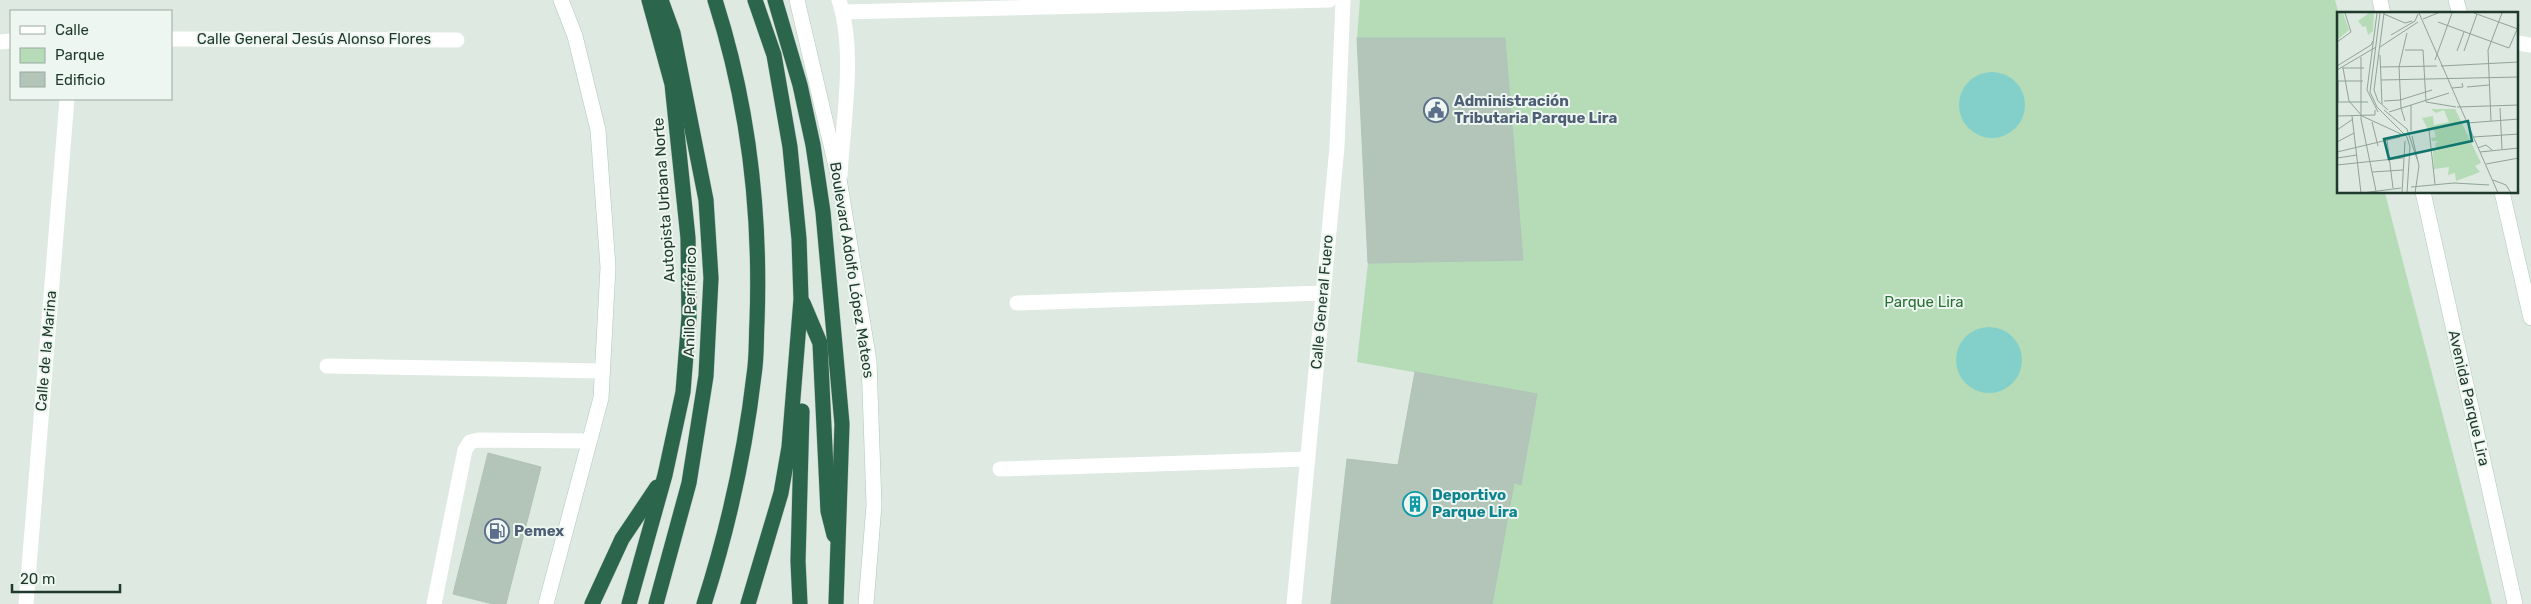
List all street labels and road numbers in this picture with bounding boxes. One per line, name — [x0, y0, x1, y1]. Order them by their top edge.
street label: Calle General Jesús Alonso Flores — [197, 30, 432, 48]
street label: Autopista Urbana Norte — [649, 117, 679, 283]
street label: Boulevard Adolfo López Mateos — [826, 161, 878, 380]
street label: Calle General Fuero — [1307, 234, 1337, 370]
street label: Anillo Periférico — [680, 247, 700, 357]
street label: Calle de la Marina — [32, 290, 60, 412]
street label: Avenida Parque Lira — [2445, 328, 2493, 468]

